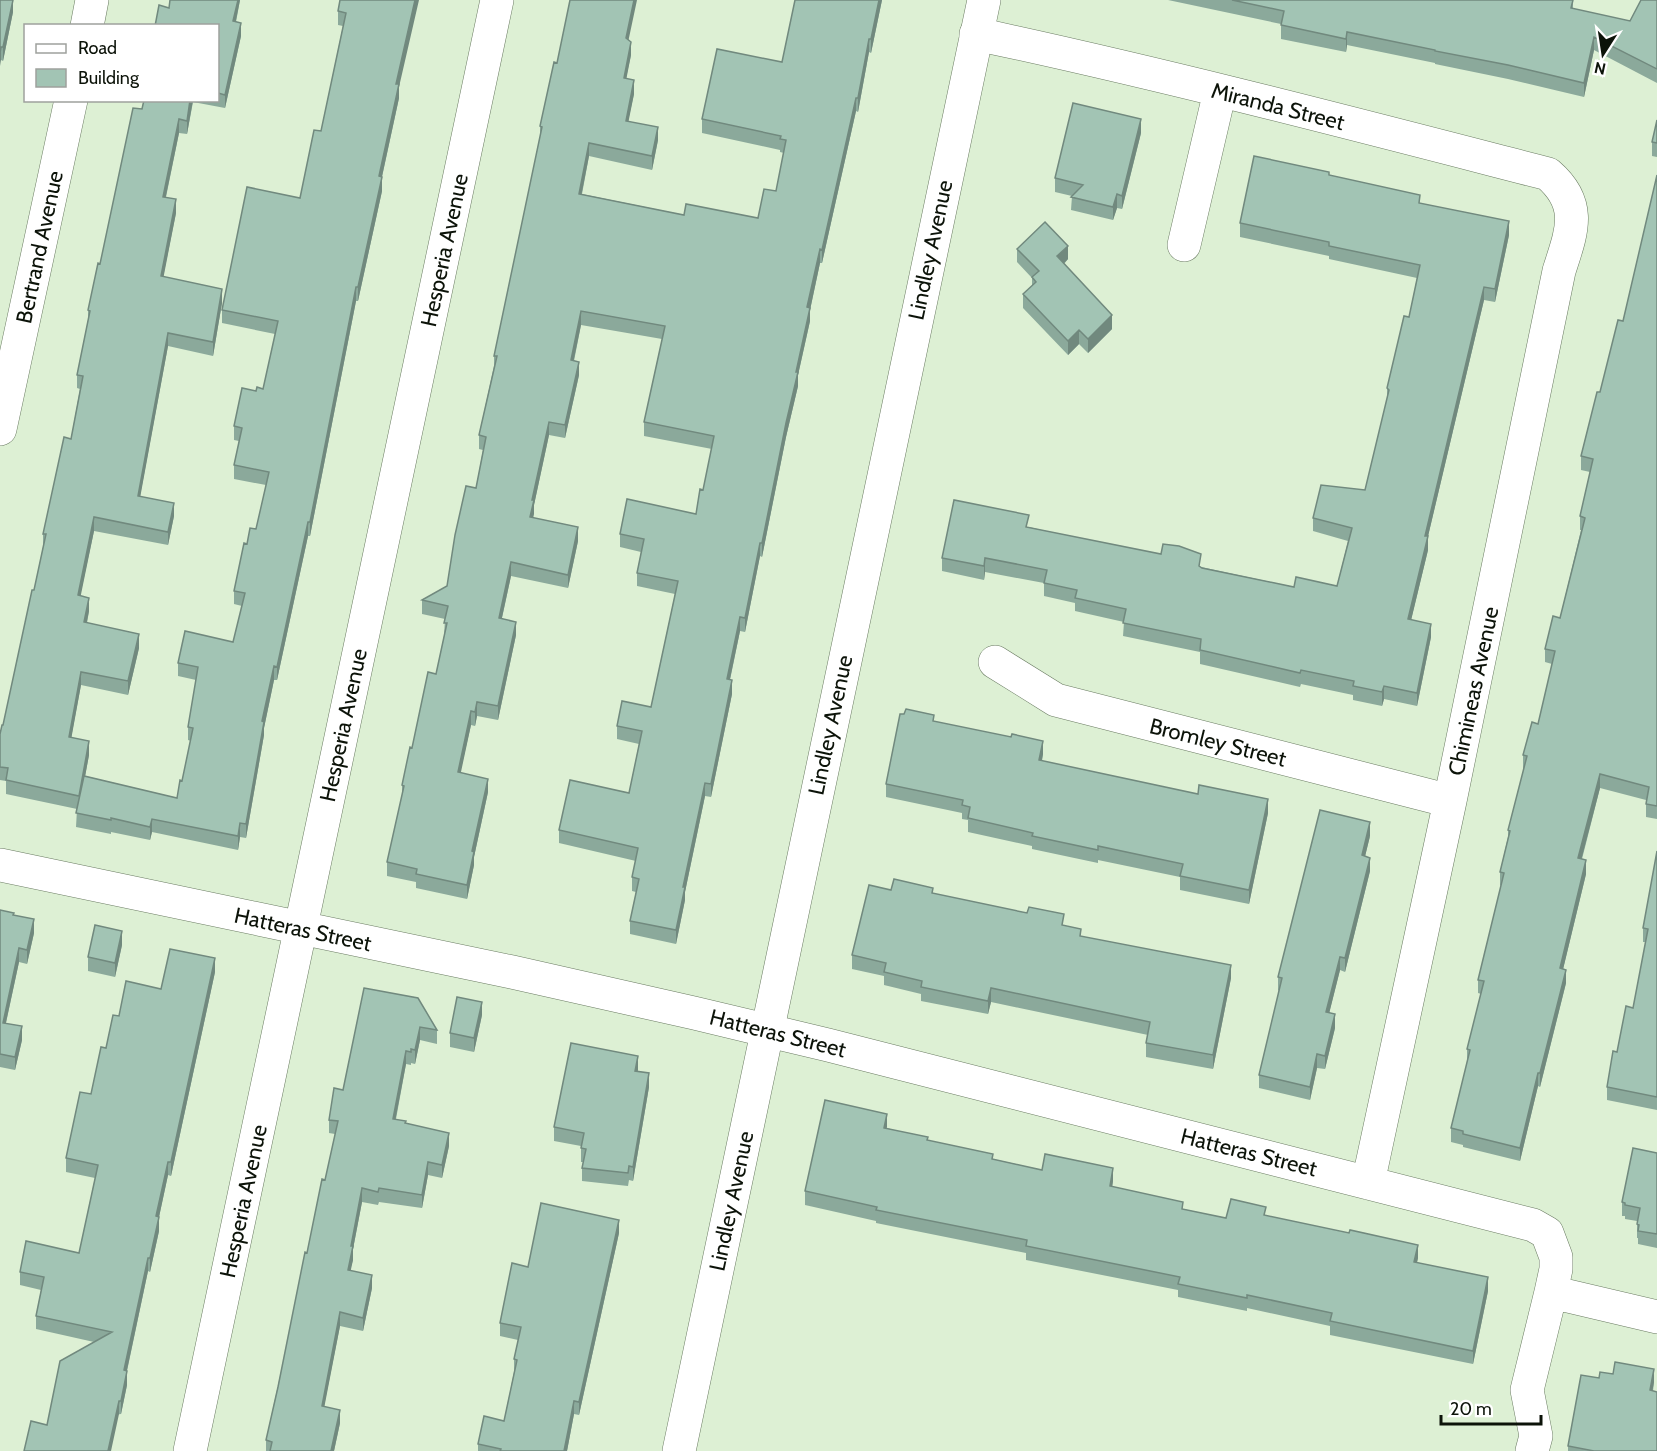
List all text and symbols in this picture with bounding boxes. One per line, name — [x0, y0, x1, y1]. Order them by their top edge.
legend — [24, 24, 219, 102]
north arrow — [1573, 24, 1633, 84]
text: Road — [78, 37, 117, 59]
text: N — [1592, 58, 1607, 79]
text: Building — [78, 67, 140, 89]
street label: Miranda Street — [1209, 77, 1348, 136]
street label: Bertrand Avenue — [10, 168, 69, 326]
street label: Hesperia Avenue — [415, 171, 474, 329]
street label: Lindley Avenue — [902, 178, 958, 322]
street label: Chimineas Avenue — [1442, 604, 1505, 778]
street label: Hesperia Avenue — [314, 646, 373, 804]
street label: Lindley Avenue — [802, 653, 858, 797]
street label: Bromley Street — [1147, 712, 1290, 773]
street label: Hatteras Street — [232, 902, 375, 957]
street label: Hatteras Street — [707, 1003, 849, 1064]
street label: Hesperia Avenue — [214, 1122, 273, 1280]
street label: Hatteras Street — [1178, 1122, 1320, 1183]
street label: Lindley Avenue — [703, 1129, 759, 1273]
scale bar — [1441, 1388, 1542, 1426]
text: 20 m — [1450, 1398, 1492, 1420]

